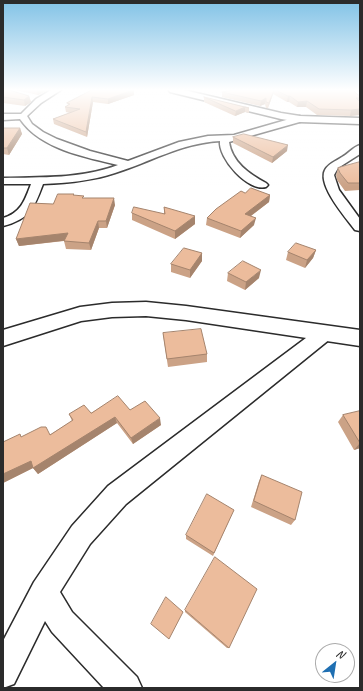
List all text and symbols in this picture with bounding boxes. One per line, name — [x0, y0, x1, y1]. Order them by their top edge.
north arrow — [315, 643, 355, 683]
text: N — [334, 646, 347, 661]

